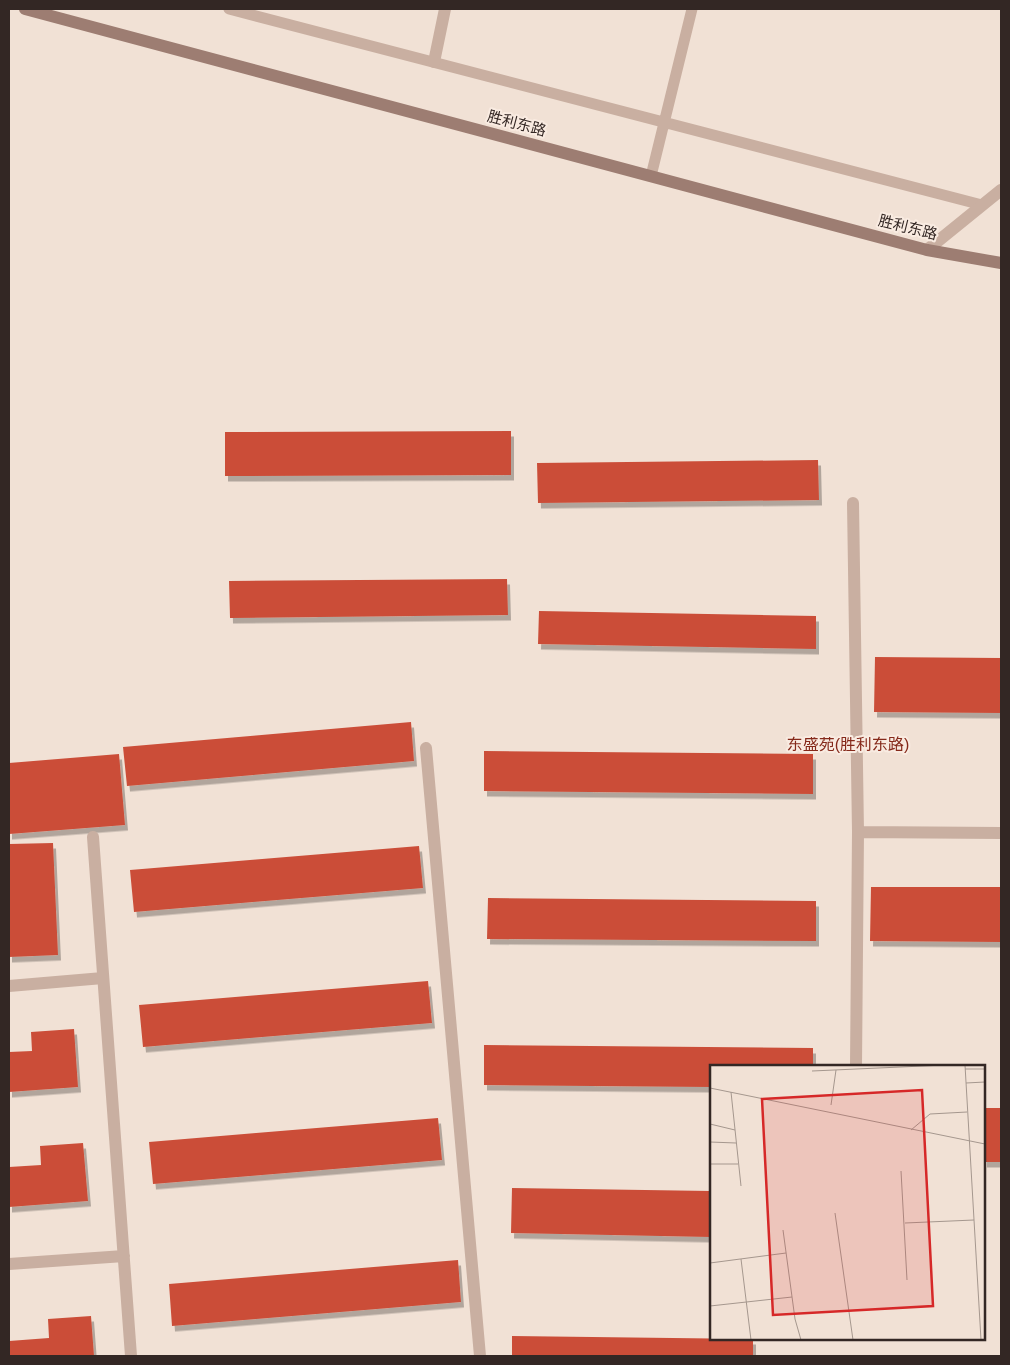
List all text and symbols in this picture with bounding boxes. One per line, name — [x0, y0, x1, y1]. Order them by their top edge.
street label: 胜利东路 — [486, 107, 548, 139]
street label: 胜利东路 — [877, 211, 939, 243]
district label: 东盛苑(胜利东路) — [787, 736, 909, 753]
inset map — [710, 1065, 985, 1340]

